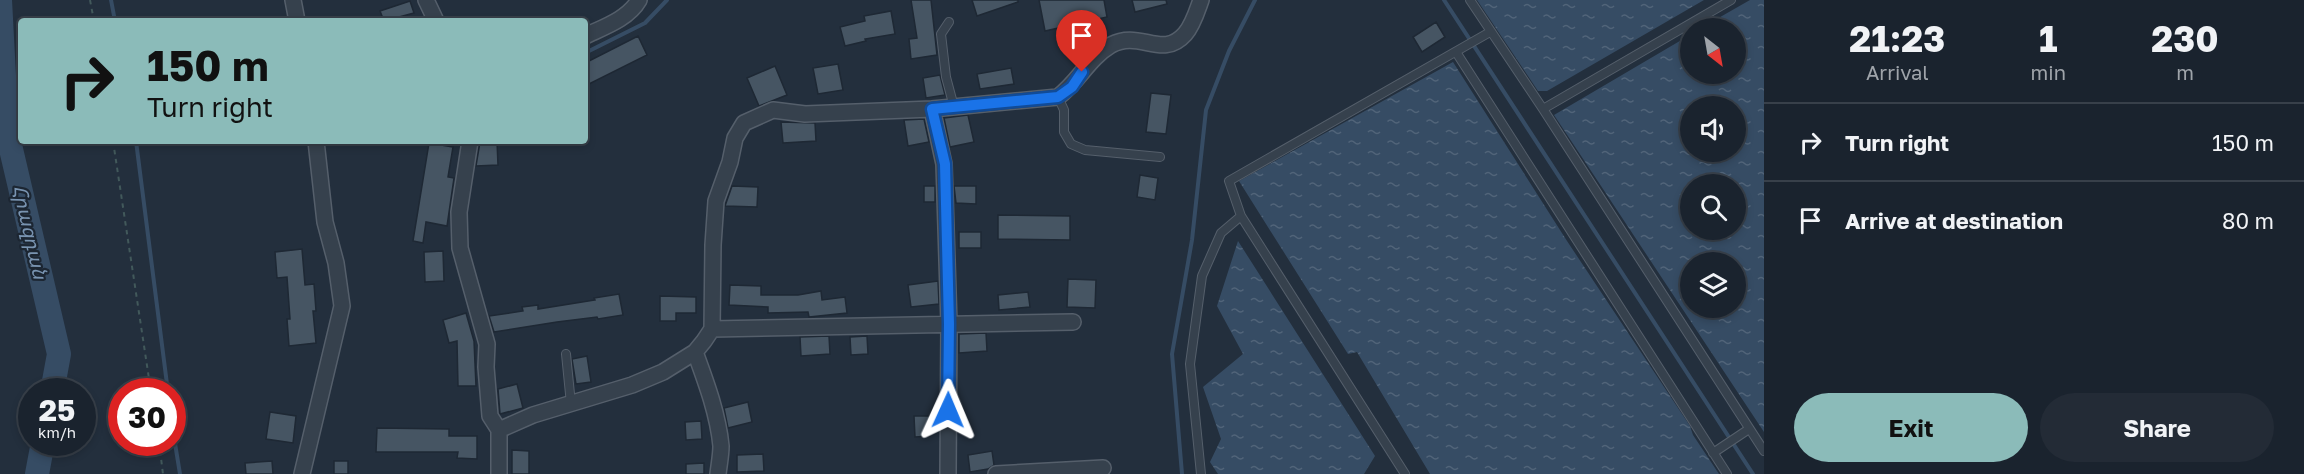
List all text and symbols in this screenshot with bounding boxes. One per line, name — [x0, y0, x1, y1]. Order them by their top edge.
pin — [1056, 10, 1107, 72]
text: 21:23 — [1849, 17, 1945, 60]
text: 1 — [2039, 17, 2058, 60]
text: 230 — [2151, 17, 2219, 60]
north arrow — [1680, 18, 1746, 84]
map controls — [1680, 18, 1746, 318]
icon: arrive — [1065, 19, 1098, 52]
text: 150 m — [147, 40, 269, 90]
icon: right — [48, 42, 126, 120]
text: Arrival — [1866, 60, 1929, 84]
text: min — [2031, 60, 2066, 84]
text: m — [2176, 60, 2194, 84]
text: Turn right — [147, 91, 273, 123]
button: sound — [1680, 96, 1746, 162]
icon: right — [1794, 126, 1827, 159]
text: Turn right — [1845, 129, 1949, 156]
text: 150 m — [2212, 129, 2274, 156]
button: search — [1680, 174, 1746, 240]
water label: Հրազդան — [8, 182, 54, 282]
icon: arrive — [1794, 204, 1827, 237]
text: Arrive at destination — [1845, 207, 2063, 234]
text: 80 m — [2222, 207, 2274, 234]
button: layers — [1680, 252, 1746, 318]
speed limit sign: 30 — [108, 378, 186, 456]
position arrow — [916, 378, 980, 442]
text: 25 — [39, 392, 75, 428]
button: Exit — [1794, 393, 2028, 462]
button: Share — [2040, 393, 2274, 462]
text: km/h — [38, 423, 76, 441]

